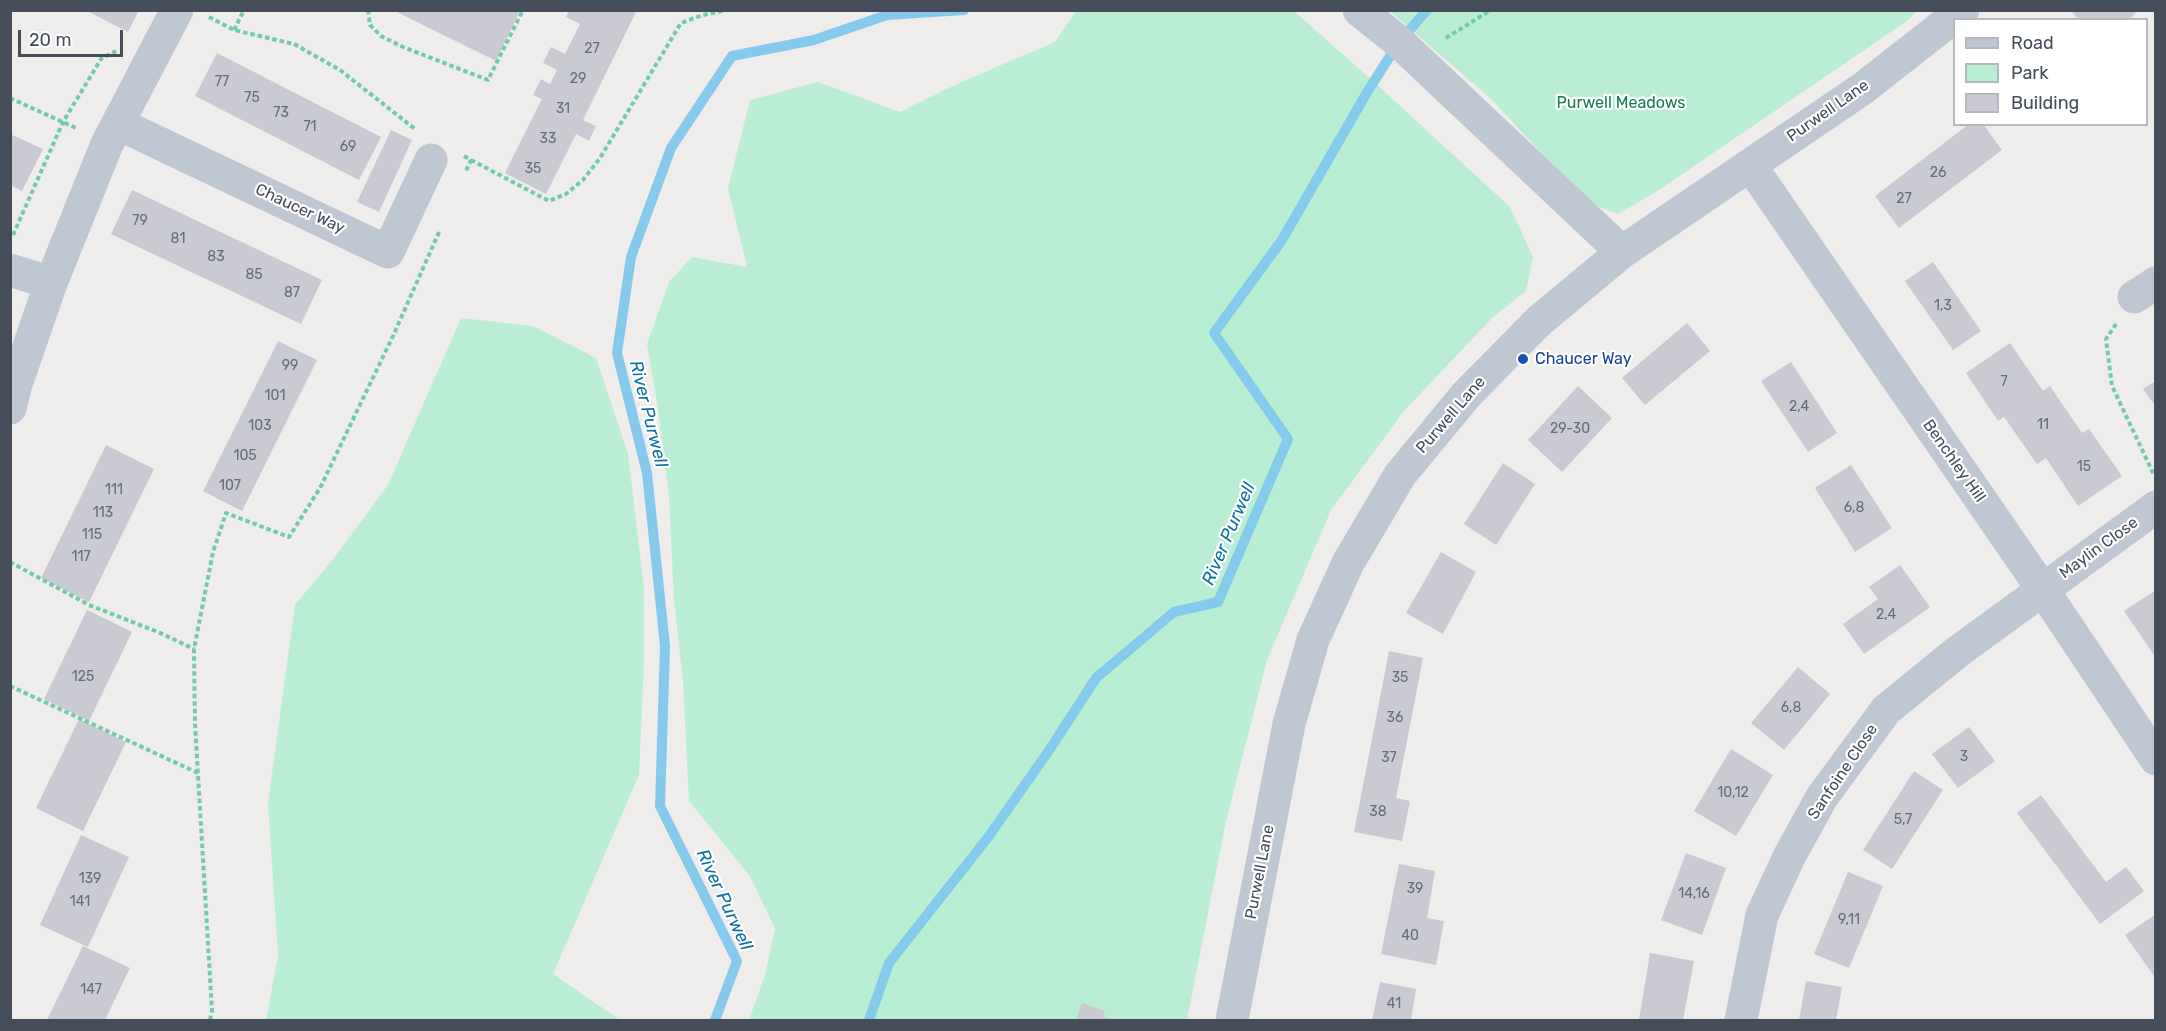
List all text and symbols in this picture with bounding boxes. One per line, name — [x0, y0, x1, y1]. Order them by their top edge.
scale bar — [21, 18, 126, 56]
legend — [1953, 18, 2148, 126]
text: 20 m — [29, 29, 71, 51]
text: Road — [2011, 32, 2054, 54]
house number: 27 — [584, 41, 600, 57]
text: Park — [2011, 62, 2048, 84]
house number: 29 — [570, 71, 586, 87]
house number: 77 — [215, 74, 229, 90]
street label: Purwell Lane — [1783, 76, 1873, 146]
house number: 75 — [244, 90, 260, 106]
text: Building — [2011, 92, 2079, 114]
park label: Purwell Meadows — [1556, 93, 1686, 113]
house number: 31 — [556, 101, 570, 117]
house number: 73 — [273, 105, 289, 121]
house number: 71 — [303, 119, 317, 135]
house number: 33 — [540, 131, 556, 147]
house number: 69 — [340, 139, 356, 155]
house number: 35 — [525, 161, 541, 177]
house number: 26 — [1930, 165, 1946, 181]
street label: Chaucer Way — [252, 180, 348, 238]
house number: 27 — [1896, 191, 1912, 207]
house number: 79 — [132, 213, 148, 229]
house number: 81 — [171, 231, 185, 247]
house number: 83 — [207, 249, 225, 265]
house number: 85 — [245, 267, 263, 283]
house number: 87 — [284, 285, 300, 301]
house number: 1,3 — [1934, 298, 1952, 314]
place label: Chaucer Way — [1535, 349, 1632, 369]
marker: Chaucer Way — [1516, 352, 1530, 366]
house number: 99 — [282, 358, 298, 374]
water label: River Purwell — [624, 358, 672, 470]
street label: Purwell Lane — [1412, 373, 1490, 457]
house number: 7 — [2000, 374, 2008, 390]
house number: 101 — [265, 388, 285, 404]
house number: 2,4 — [1789, 399, 1809, 415]
street label: Benchley Hill — [1919, 416, 1989, 506]
house number: 11 — [2037, 417, 2049, 433]
house number: 103 — [248, 418, 272, 434]
house number: 29-30 — [1550, 421, 1590, 437]
house number: 105 — [233, 448, 257, 464]
house number: 15 — [2077, 459, 2091, 475]
house number: 107 — [219, 478, 241, 494]
water label: River Purwell — [1198, 479, 1260, 589]
house number: 111 — [105, 482, 123, 498]
house number: 6,8 — [1844, 500, 1864, 516]
house number: 113 — [93, 505, 113, 521]
street label: Maylin Close — [2056, 513, 2142, 583]
house number: 115 — [82, 527, 102, 543]
house number: 117 — [71, 549, 91, 565]
house number: 2,4 — [1876, 607, 1896, 623]
house number: 125 — [72, 669, 94, 685]
house number: 35 — [1392, 670, 1408, 686]
house number: 6,8 — [1781, 700, 1801, 716]
house number: 36 — [1387, 710, 1403, 726]
street label: Sanfoine Close — [1804, 721, 1882, 823]
house number: 3 — [1960, 749, 1968, 765]
house number: 37 — [1381, 750, 1397, 766]
house number: 10,12 — [1717, 785, 1749, 801]
house number: 38 — [1369, 804, 1387, 820]
house number: 5,7 — [1894, 812, 1912, 828]
street label: Purwell Lane — [1241, 823, 1279, 921]
water label: River Purwell — [691, 846, 757, 954]
house number: 139 — [79, 871, 101, 887]
house number: 39 — [1407, 881, 1423, 897]
house number: 14,16 — [1678, 886, 1710, 902]
house number: 141 — [70, 894, 90, 910]
house number: 9,11 — [1838, 912, 1860, 928]
house number: 40 — [1401, 928, 1419, 944]
house number: 147 — [80, 982, 102, 998]
house number: 41 — [1387, 996, 1401, 1012]

